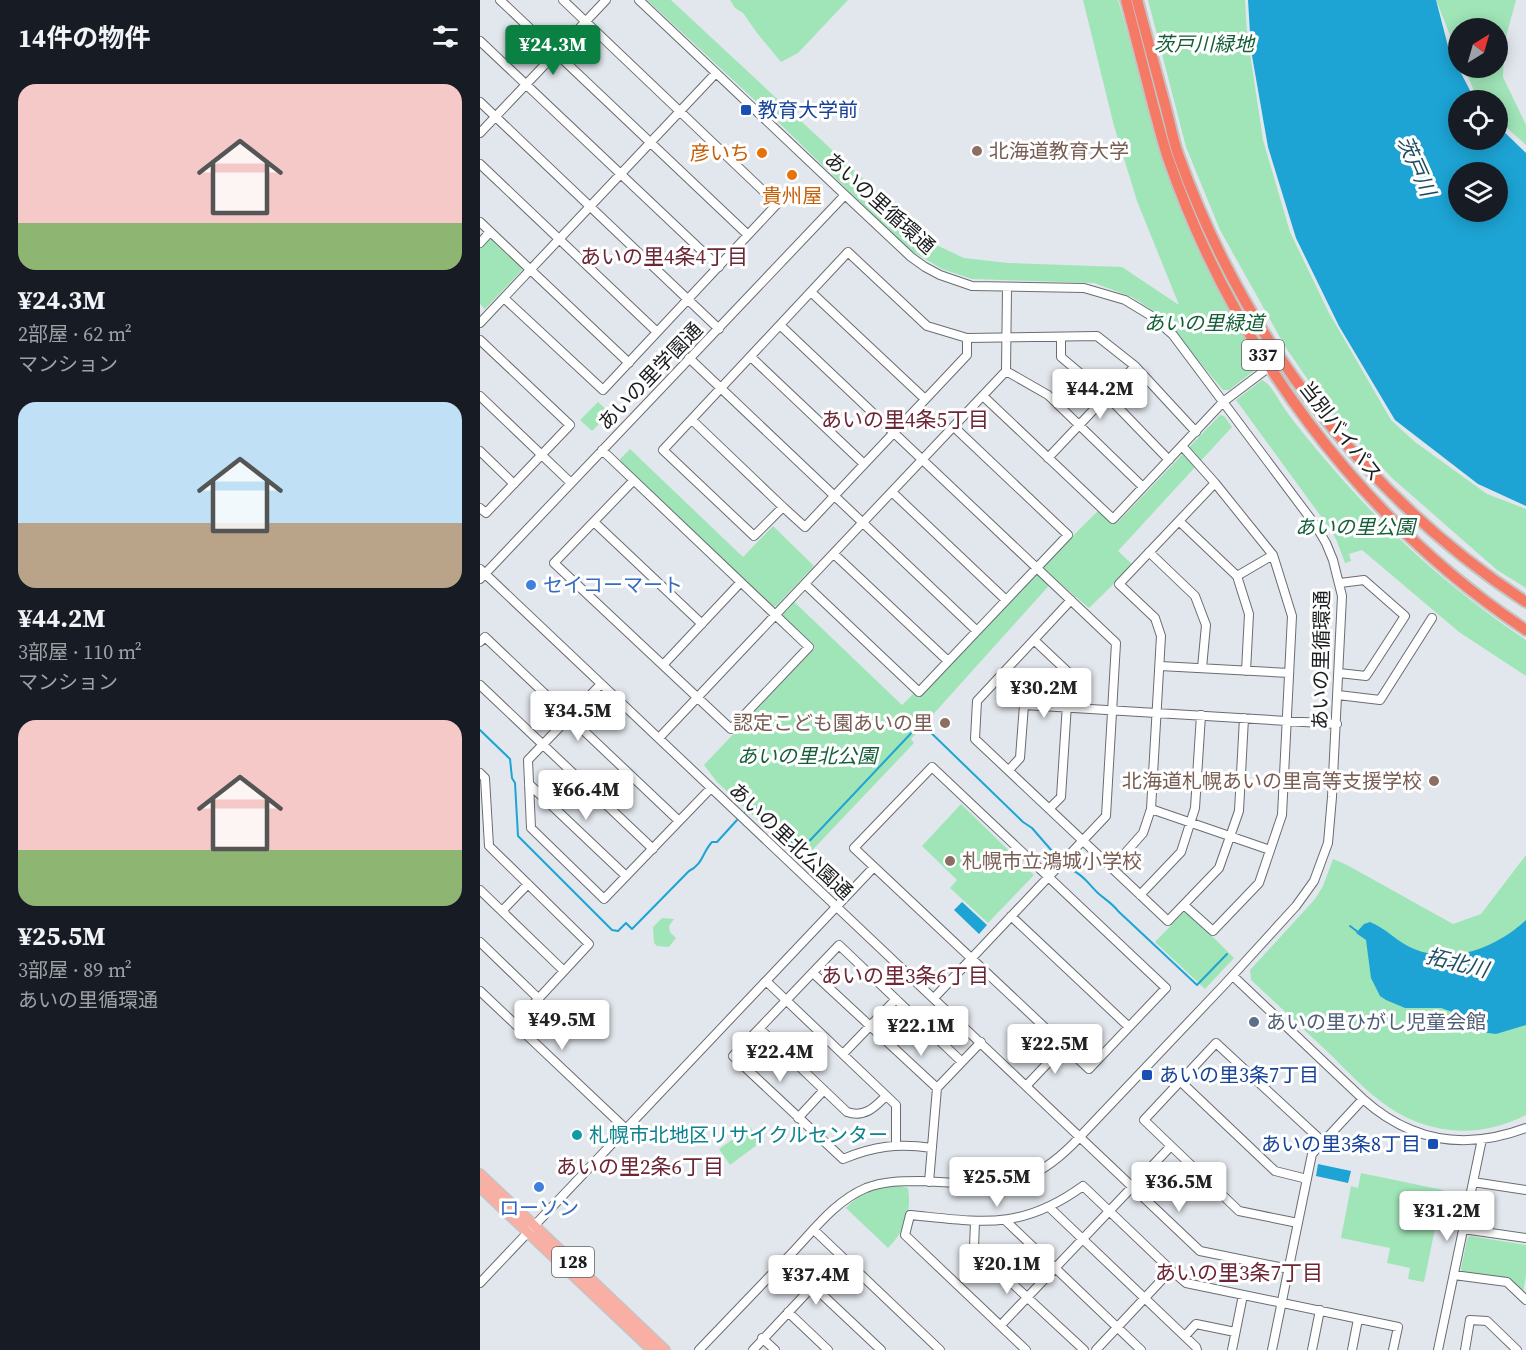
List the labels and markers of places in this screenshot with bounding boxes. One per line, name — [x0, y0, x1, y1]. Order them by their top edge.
pin: ¥24.3M — [504, 25, 602, 76]
place label: 教育大学前 — [758, 96, 858, 124]
marker: 教育大学前 — [739, 103, 753, 117]
place label: 北海道教育大学 — [989, 137, 1129, 165]
place label: 彦いち — [690, 139, 750, 167]
marker: 北海道教育大学 — [970, 144, 984, 158]
marker: 彦いち — [755, 146, 769, 160]
marker: 貴州屋 — [785, 168, 799, 182]
place label: 貴州屋 — [762, 182, 822, 210]
pin: ¥44.2M — [1051, 369, 1149, 420]
place label: セイコーマート — [543, 571, 683, 599]
marker: セイコーマート — [524, 578, 538, 592]
pin: ¥30.2M — [995, 668, 1093, 719]
pin: ¥34.5M — [529, 691, 627, 742]
place label: 認定こども園あいの里 — [733, 709, 933, 737]
marker: 認定こども園あいの里 — [938, 716, 952, 730]
place label: 北海道札幌あいの里高等支援学校 — [1122, 767, 1422, 795]
pin: ¥66.4M — [537, 770, 635, 821]
marker: 北海道札幌あいの里高等支援学校 — [1427, 774, 1441, 788]
place label: 札幌市立鴻城小学校 — [962, 847, 1142, 875]
marker: 札幌市立鴻城小学校 — [943, 854, 957, 868]
pin: ¥49.5M — [513, 1000, 611, 1051]
pin: ¥22.1M — [872, 1006, 970, 1057]
place label: あいの里ひがし児童会館 — [1266, 1008, 1486, 1036]
marker: あいの里ひがし児童会館 — [1247, 1015, 1261, 1029]
pin: ¥22.5M — [1006, 1024, 1104, 1075]
pin: ¥22.4M — [731, 1032, 829, 1083]
place label: あいの里3条7丁目 — [1159, 1061, 1319, 1089]
marker: あいの里3条7丁目 — [1140, 1068, 1154, 1082]
place label: 札幌市北地区リサイクルセンター — [589, 1121, 888, 1149]
marker: 札幌市北地区リサイクルセンター — [570, 1128, 584, 1142]
place label: あいの里3条8丁目 — [1261, 1130, 1421, 1158]
marker: あいの里3条8丁目 — [1426, 1137, 1440, 1151]
pin: ¥25.5M — [948, 1157, 1046, 1208]
pin: ¥36.5M — [1130, 1162, 1228, 1213]
marker: ローソン — [532, 1180, 546, 1194]
pin: ¥31.2M — [1398, 1191, 1496, 1242]
place label: ローソン — [499, 1194, 579, 1222]
pin: ¥20.1M — [958, 1244, 1056, 1295]
pin: ¥37.4M — [767, 1255, 865, 1306]

